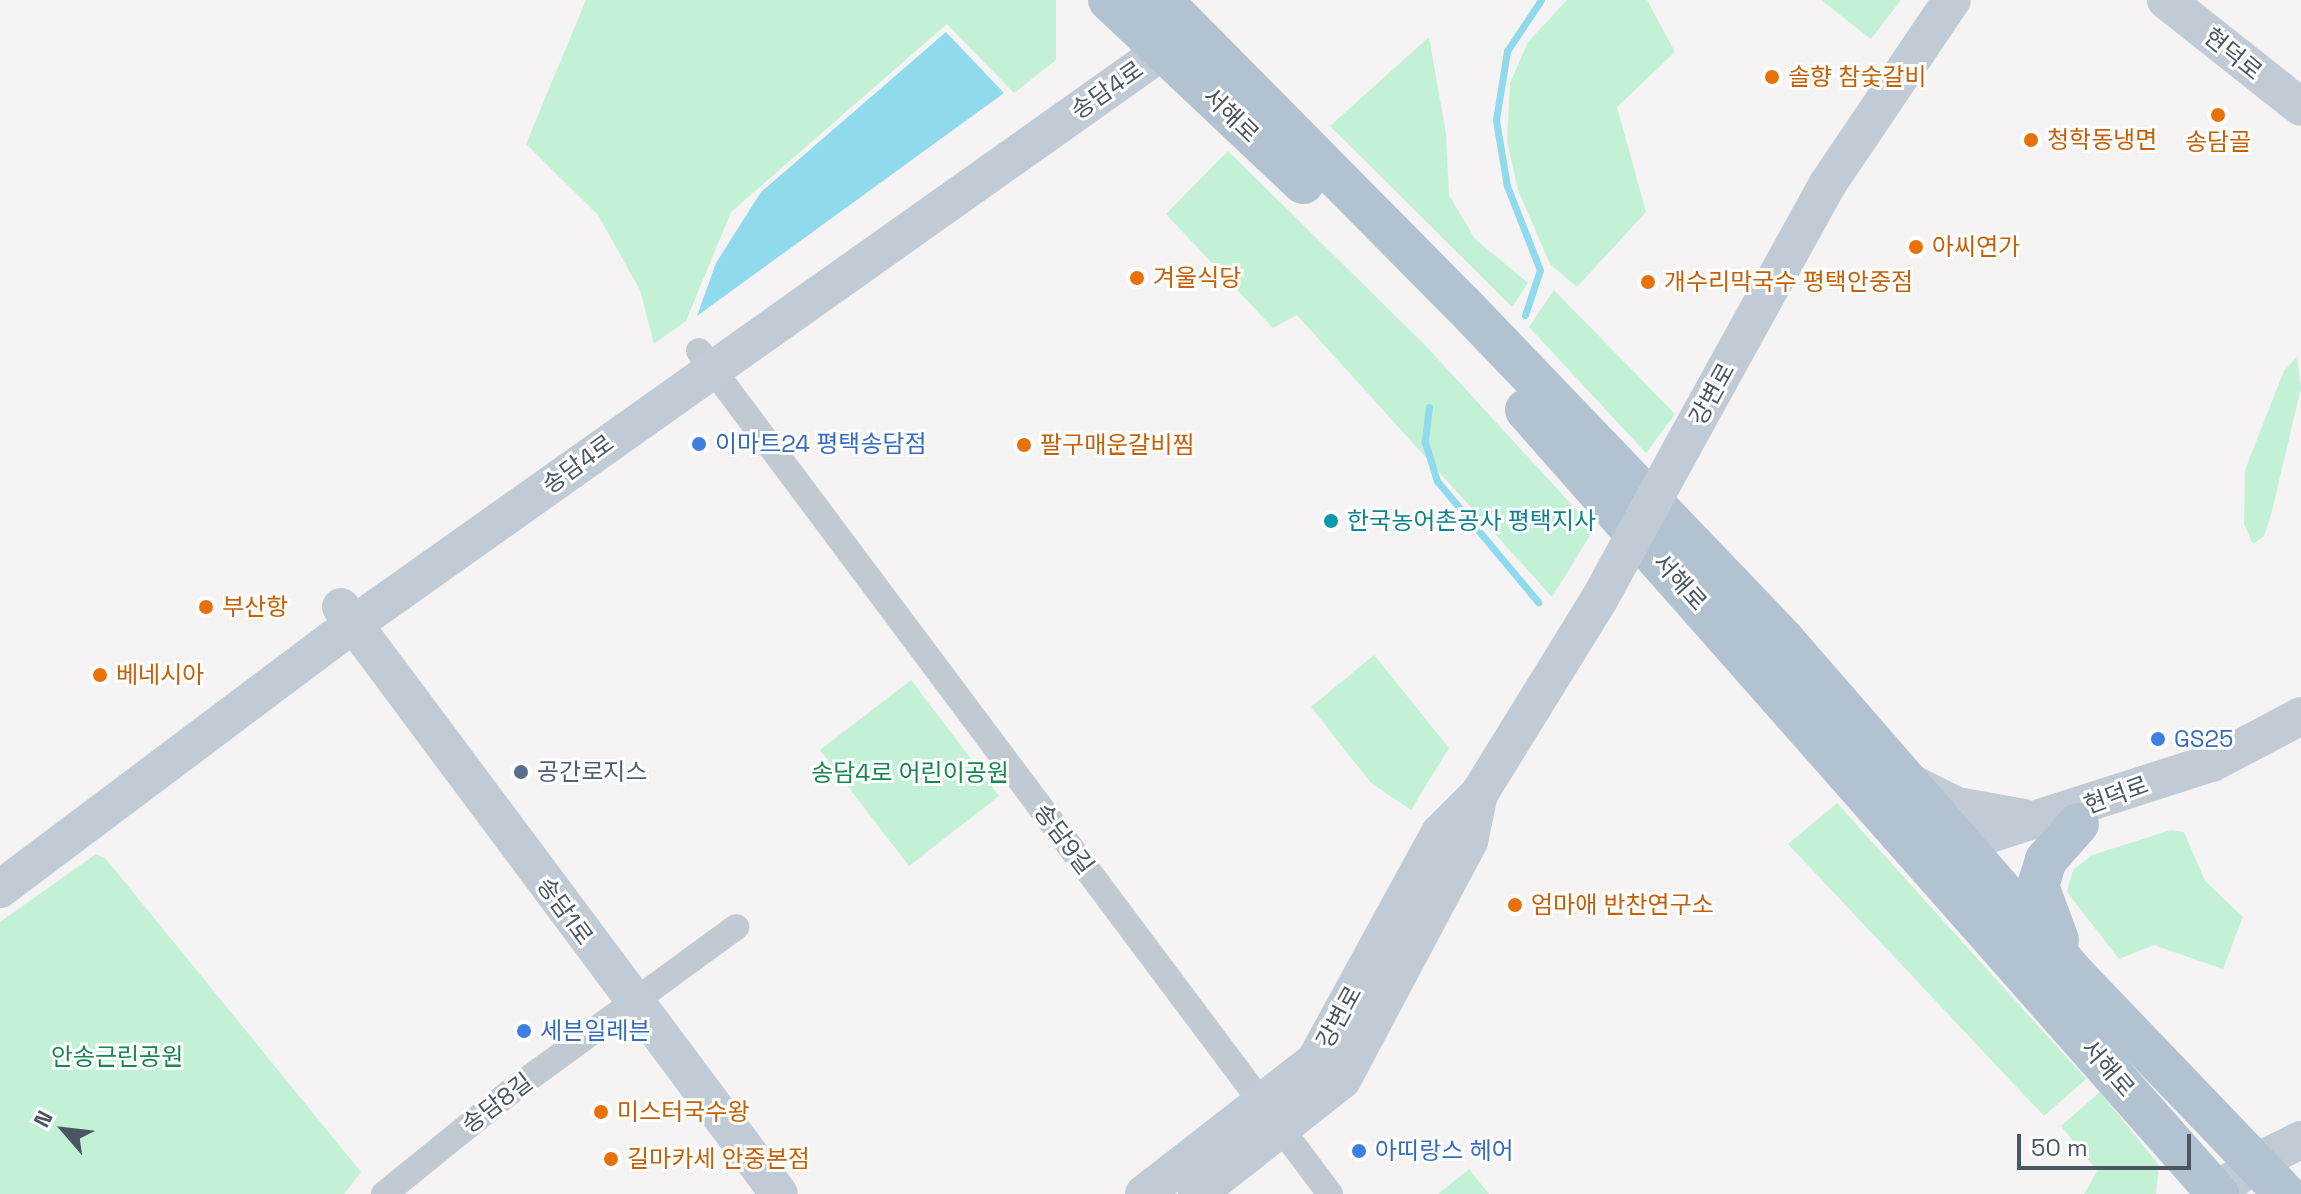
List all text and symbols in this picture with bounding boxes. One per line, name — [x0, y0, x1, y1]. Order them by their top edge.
street label: 현덕로 — [2198, 22, 2268, 86]
street label: 송담4로 — [1065, 55, 1149, 125]
place label: 솔향 참숯갈비 — [1788, 63, 1927, 91]
marker: 솔향 참숯갈비 — [1763, 68, 1781, 86]
street label: 서해로 — [1197, 82, 1265, 148]
marker: 송담골 — [2209, 106, 2227, 124]
place label: 청학동냉면 — [2047, 126, 2157, 154]
place label: 송담골 — [2185, 128, 2251, 156]
marker: 청학동냉면 — [2022, 131, 2040, 149]
place label: 아씨연가 — [1932, 233, 2020, 261]
marker: 아씨연가 — [1907, 238, 1925, 256]
place label: 겨울식당 — [1153, 264, 1241, 292]
place label: 개수리막국수 평택안중점 — [1664, 268, 1913, 296]
marker: 겨울식당 — [1128, 269, 1146, 287]
marker: 개수리막국수 평택안중점 — [1639, 273, 1657, 291]
street label: 강변로 — [1683, 358, 1741, 430]
street label: 송담4로 — [537, 428, 619, 500]
place label: 이마트24 평택송담점 — [715, 430, 927, 458]
place label: 팔구매운갈비찜 — [1040, 431, 1195, 459]
marker: 이마트24 평택송담점 — [690, 435, 708, 453]
marker: 팔구매운갈비찜 — [1015, 436, 1033, 454]
place label: 한국농어촌공사 평택지사 — [1347, 507, 1596, 535]
marker: 한국농어촌공사 평택지사 — [1322, 512, 1340, 530]
street label: 서해로 — [1647, 548, 1713, 616]
place label: 부산항 — [222, 593, 288, 621]
marker: 부산항 — [197, 598, 215, 616]
place label: 베네시아 — [116, 661, 204, 689]
marker: 베네시아 — [91, 666, 109, 684]
place label: GS25 — [2174, 725, 2233, 753]
marker: GS25 — [2149, 730, 2167, 748]
place label: 공간로지스 — [537, 758, 647, 786]
park label: 송담4로 어린이공원 — [811, 759, 1009, 787]
marker: 공간로지스 — [512, 763, 530, 781]
street label: 현덕로 — [2080, 770, 2152, 820]
street label: 송담9길 — [1028, 798, 1100, 880]
street label: 송담1로 — [531, 872, 599, 950]
place label: 엄마애 반찬연구소 — [1531, 891, 1714, 919]
marker: 엄마애 반찬연구소 — [1506, 896, 1524, 914]
street label: 강변로 — [1310, 981, 1368, 1053]
place label: 세븐일레븐 — [540, 1017, 650, 1045]
marker: 세븐일레븐 — [515, 1022, 533, 1040]
street label: 서해로 — [2075, 1034, 2141, 1102]
park label: 안송근린공원 — [51, 1043, 183, 1071]
street label: 송담8길 — [456, 1067, 538, 1139]
north arrow — [24, 1090, 104, 1170]
place label: 미스터국수왕 — [617, 1098, 749, 1126]
marker: 미스터국수왕 — [592, 1103, 610, 1121]
text: N — [27, 1106, 59, 1132]
scale bar — [2021, 1118, 2195, 1168]
text: 50 m — [2031, 1132, 2088, 1163]
place label: 아띠랑스 헤어 — [1375, 1137, 1514, 1165]
marker: 아띠랑스 헤어 — [1350, 1142, 1368, 1160]
place label: 길마카세 안중본점 — [627, 1145, 810, 1173]
marker: 길마카세 안중본점 — [602, 1150, 620, 1168]

